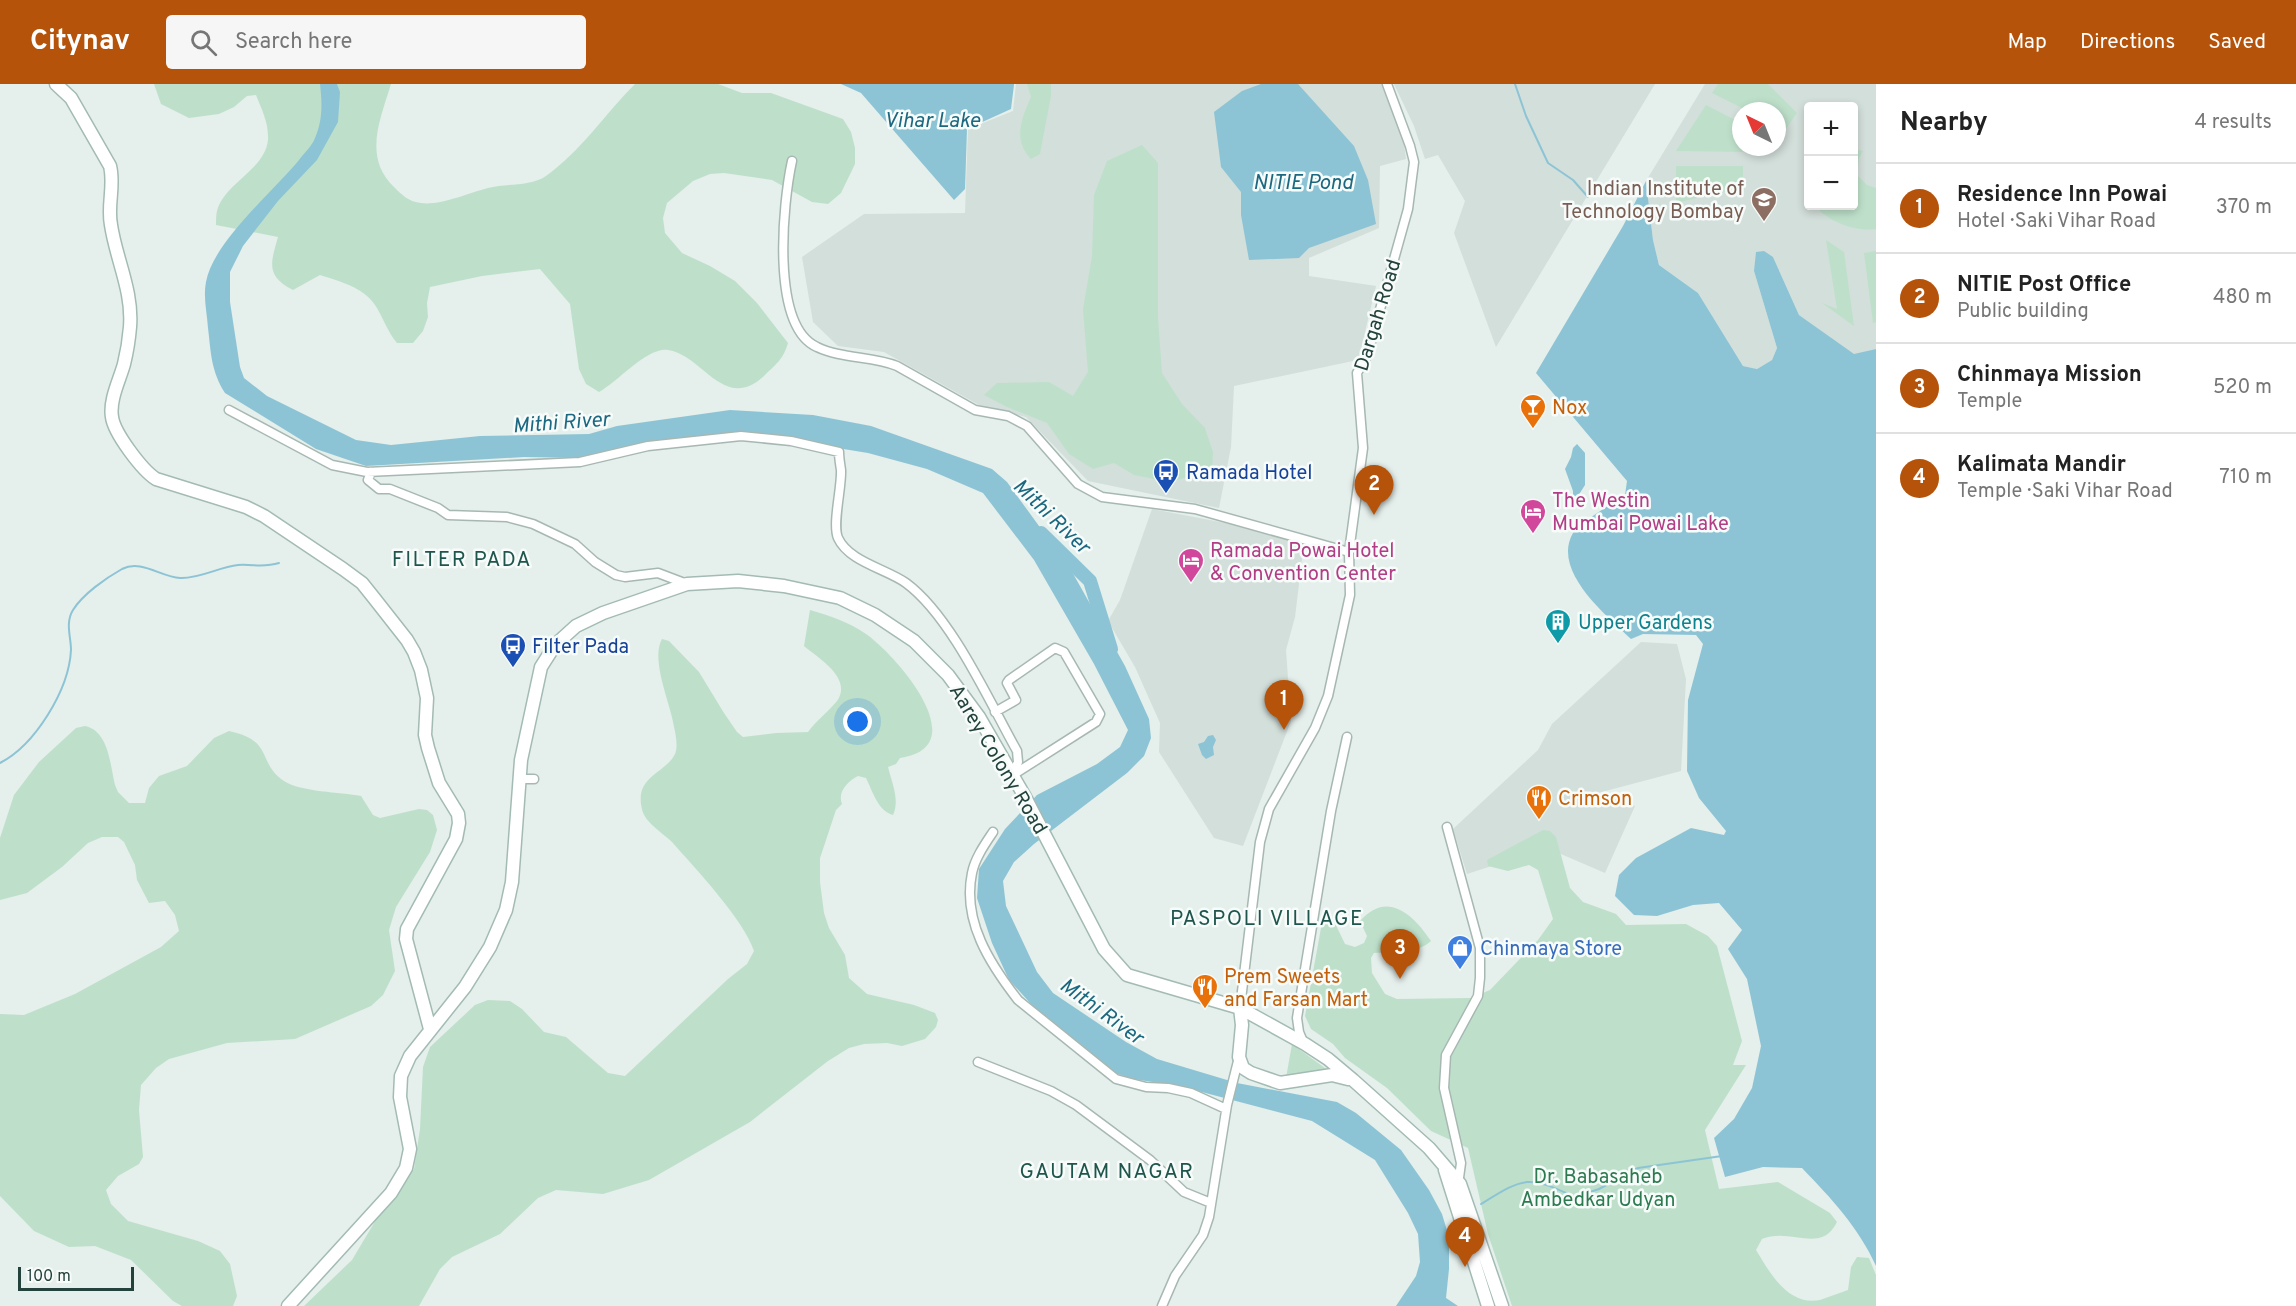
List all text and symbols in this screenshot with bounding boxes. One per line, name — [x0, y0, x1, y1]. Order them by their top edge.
search box — [166, 15, 586, 69]
text: Citynav — [30, 24, 130, 60]
icon: search — [187, 26, 220, 59]
text: Search here — [235, 29, 352, 56]
text: Map — [2007, 29, 2047, 56]
text: Directions — [2080, 29, 2175, 56]
text: Saved — [2208, 29, 2266, 56]
north arrow — [1732, 102, 1786, 156]
map controls — [1804, 102, 1858, 210]
button: + — [1804, 102, 1858, 156]
text: Nearby — [1900, 107, 1988, 140]
water label: Vihar Lake — [884, 108, 981, 135]
text: 4 results — [2195, 110, 2272, 136]
button: − — [1804, 156, 1858, 210]
water label: NITIE Pond — [1253, 170, 1355, 197]
place label: Indian Institute of Technology Bombay — [1561, 177, 1744, 226]
text: Residence Inn Powai — [1957, 182, 2167, 209]
school or university icon: Indian Institute of Technology Bombay — [1749, 185, 1779, 223]
text: 1 — [1916, 195, 1924, 221]
text: 370 m — [2216, 195, 2272, 221]
text: Hotel · Saki Vihar Road — [1957, 209, 2156, 235]
street label: Dargah Road — [1350, 257, 1408, 375]
text: NITIE Post Office — [1957, 272, 2131, 299]
text: 2 — [1913, 285, 1926, 311]
text: 480 m — [2213, 285, 2272, 311]
text: Public building — [1957, 299, 2089, 325]
text: Chinmaya Mission — [1957, 362, 2142, 389]
text: 3 — [1914, 375, 1926, 401]
text: 520 m — [2213, 375, 2272, 401]
text: Temple — [1957, 389, 2022, 415]
bar icon: Nox — [1518, 392, 1548, 430]
place label: Nox — [1552, 396, 1587, 422]
water label: Mithi River — [512, 406, 613, 440]
text: Kalimata Mandir — [1957, 452, 2126, 479]
bus stop icon: Ramada Hotel — [1151, 457, 1181, 495]
place label: Ramada Hotel — [1186, 461, 1313, 487]
text: 4 — [1913, 465, 1926, 491]
text: 710 m — [2219, 465, 2272, 491]
pin: 2 — [1354, 466, 1394, 515]
water label: Mithi River — [1007, 474, 1097, 562]
text: Temple · Saki Vihar Road — [1957, 479, 2173, 505]
place label: The Westin Mumbai Powai Lake — [1552, 489, 1729, 538]
hotel icon: The Westin Mumbai Powai Lake — [1518, 497, 1548, 535]
place label: Ramada Powai Hotel & Convention Center — [1210, 539, 1396, 588]
hotel icon: Ramada Powai Hotel & Convention Center — [1176, 546, 1206, 584]
district label: FILTER PADA — [392, 547, 532, 574]
building icon: Upper Gardens — [1543, 607, 1573, 645]
place label: Upper Gardens — [1578, 611, 1713, 637]
bus stop icon: Filter Pada — [498, 631, 528, 669]
place label: Filter Pada — [532, 635, 629, 661]
street label: Aarey Colony Road — [942, 680, 1052, 840]
pin: 1 — [1264, 680, 1304, 730]
your location — [843, 707, 872, 736]
restaurant icon: Crimson — [1524, 783, 1554, 821]
place label: Crimson — [1558, 787, 1632, 813]
district label: PASPOLI VILLAGE — [1170, 906, 1364, 933]
pin: 3 — [1380, 930, 1420, 979]
shop icon: Chinmaya Store — [1445, 933, 1475, 971]
place label: Chinmaya Store — [1480, 937, 1622, 963]
place label: Prem Sweets and Farsan Mart — [1224, 965, 1368, 1014]
restaurant icon: Prem Sweets and Farsan Mart — [1190, 972, 1220, 1010]
water label: Mithi River — [1054, 973, 1150, 1053]
district label: GAUTAM NAGAR — [1020, 1159, 1195, 1186]
park label: Dr. Babasaheb Ambedkar Udyan — [1520, 1165, 1676, 1214]
pin: 4 — [1446, 1218, 1484, 1267]
scale bar — [18, 1264, 134, 1292]
text: 100 m — [27, 1267, 71, 1287]

